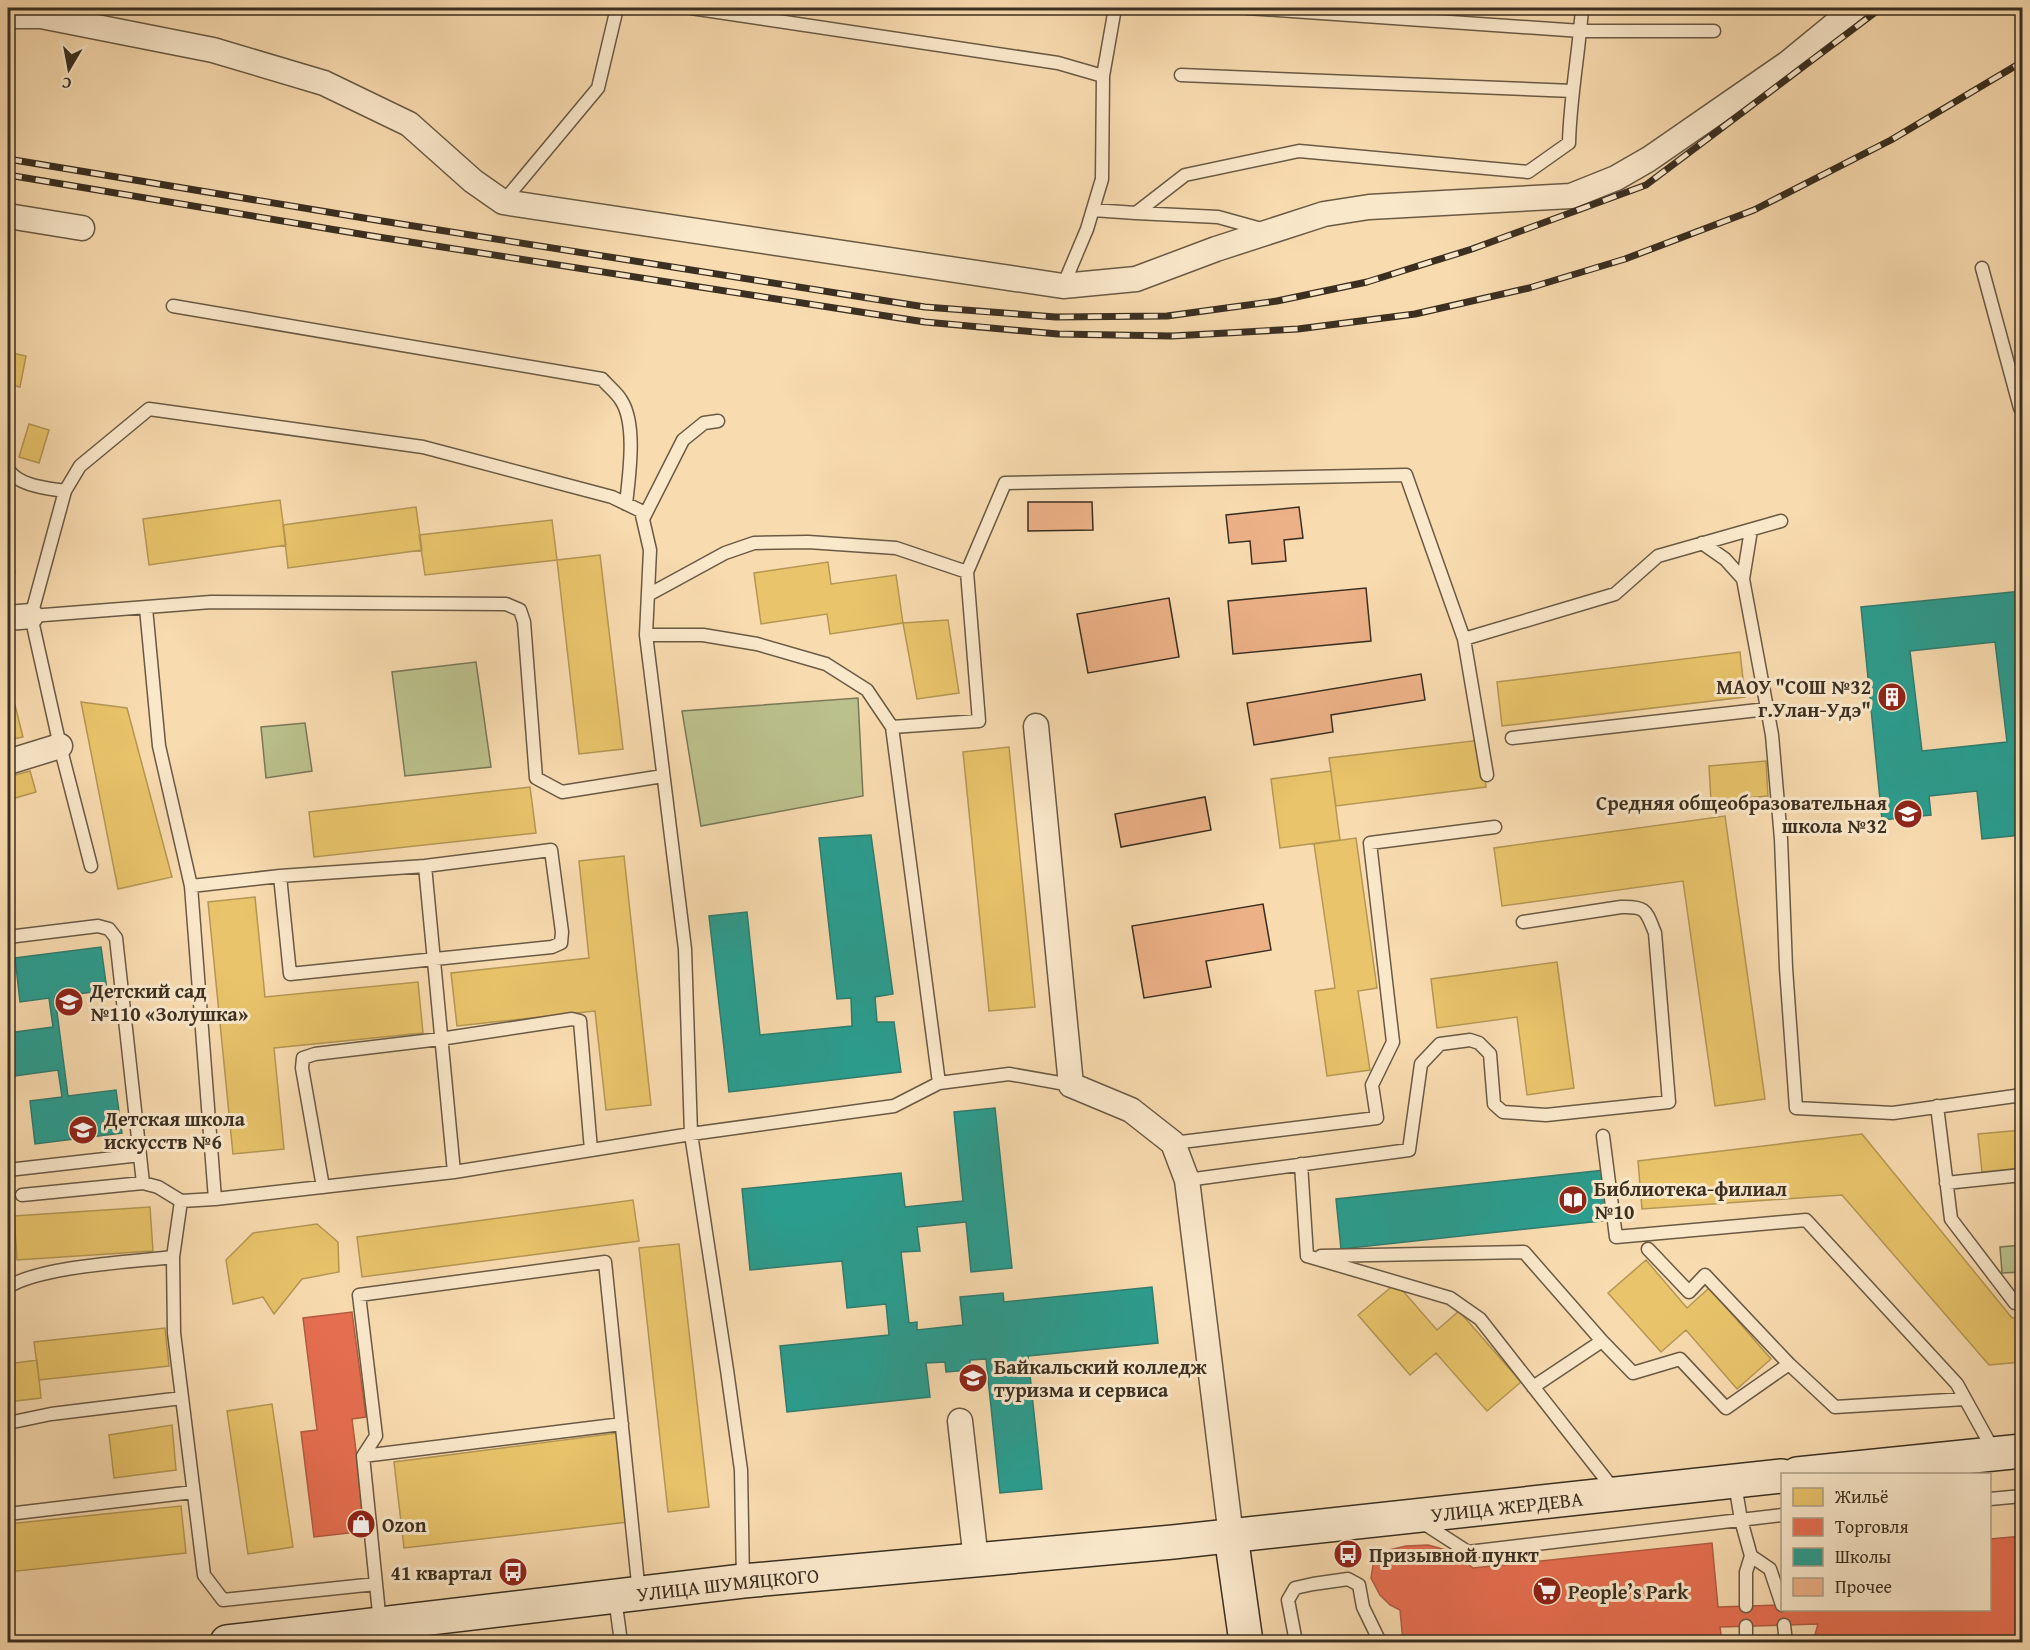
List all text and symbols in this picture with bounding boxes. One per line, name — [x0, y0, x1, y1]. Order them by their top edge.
north arrow — [39, 39, 99, 99]
text: С — [60, 71, 73, 96]
place label: МАОУ "СОШ №32 г.Улан-Удэ" — [1716, 672, 1871, 724]
building icon: МАОУ "СОШ №32 г.Улан-Удэ" — [1876, 681, 1908, 713]
place label: Средняя общеобразовательная школа №32 — [1596, 788, 1887, 840]
school or university icon: Средняя общеобразовательная школа №32 — [1892, 798, 1924, 830]
place label: Детский сад №110 «Золушка» — [89, 976, 248, 1028]
school or university icon: Детский сад №110 «Золушка» — [53, 986, 85, 1018]
place label: Детская школа искусств №6 — [103, 1104, 246, 1156]
school or university icon: Детская школа искусств №6 — [67, 1114, 99, 1146]
place label: Библиотека-филиал №10 — [1594, 1174, 1787, 1226]
library icon: Библиотека-филиал №10 — [1557, 1184, 1589, 1216]
place label: Байкальский колледж туризма и сервиса — [994, 1352, 1207, 1404]
school or university icon: Байкальский колледж туризма и сервиса — [957, 1362, 989, 1394]
legend — [1781, 1473, 1991, 1611]
street label: УЛИЦА ЖЕРДЕВА — [1429, 1483, 1584, 1528]
text: Жильё — [1834, 1483, 1889, 1510]
shop icon: Ozon — [345, 1508, 377, 1540]
place label: Ozon — [382, 1510, 427, 1539]
text: Торговля — [1835, 1513, 1909, 1540]
bus stop icon: Призывной пункт — [1332, 1538, 1364, 1570]
place label: Призывной пункт — [1369, 1540, 1539, 1569]
text: Школы — [1835, 1543, 1892, 1570]
bus stop icon: 41 квартал — [497, 1556, 529, 1588]
place label: 41 квартал — [391, 1558, 492, 1587]
street label: УЛИЦА ШУМЯЦКОГО — [635, 1560, 820, 1608]
text: Прочее — [1835, 1573, 1892, 1600]
supermarket icon: People’s Park — [1531, 1575, 1563, 1607]
place label: People’s Park — [1568, 1577, 1689, 1606]

